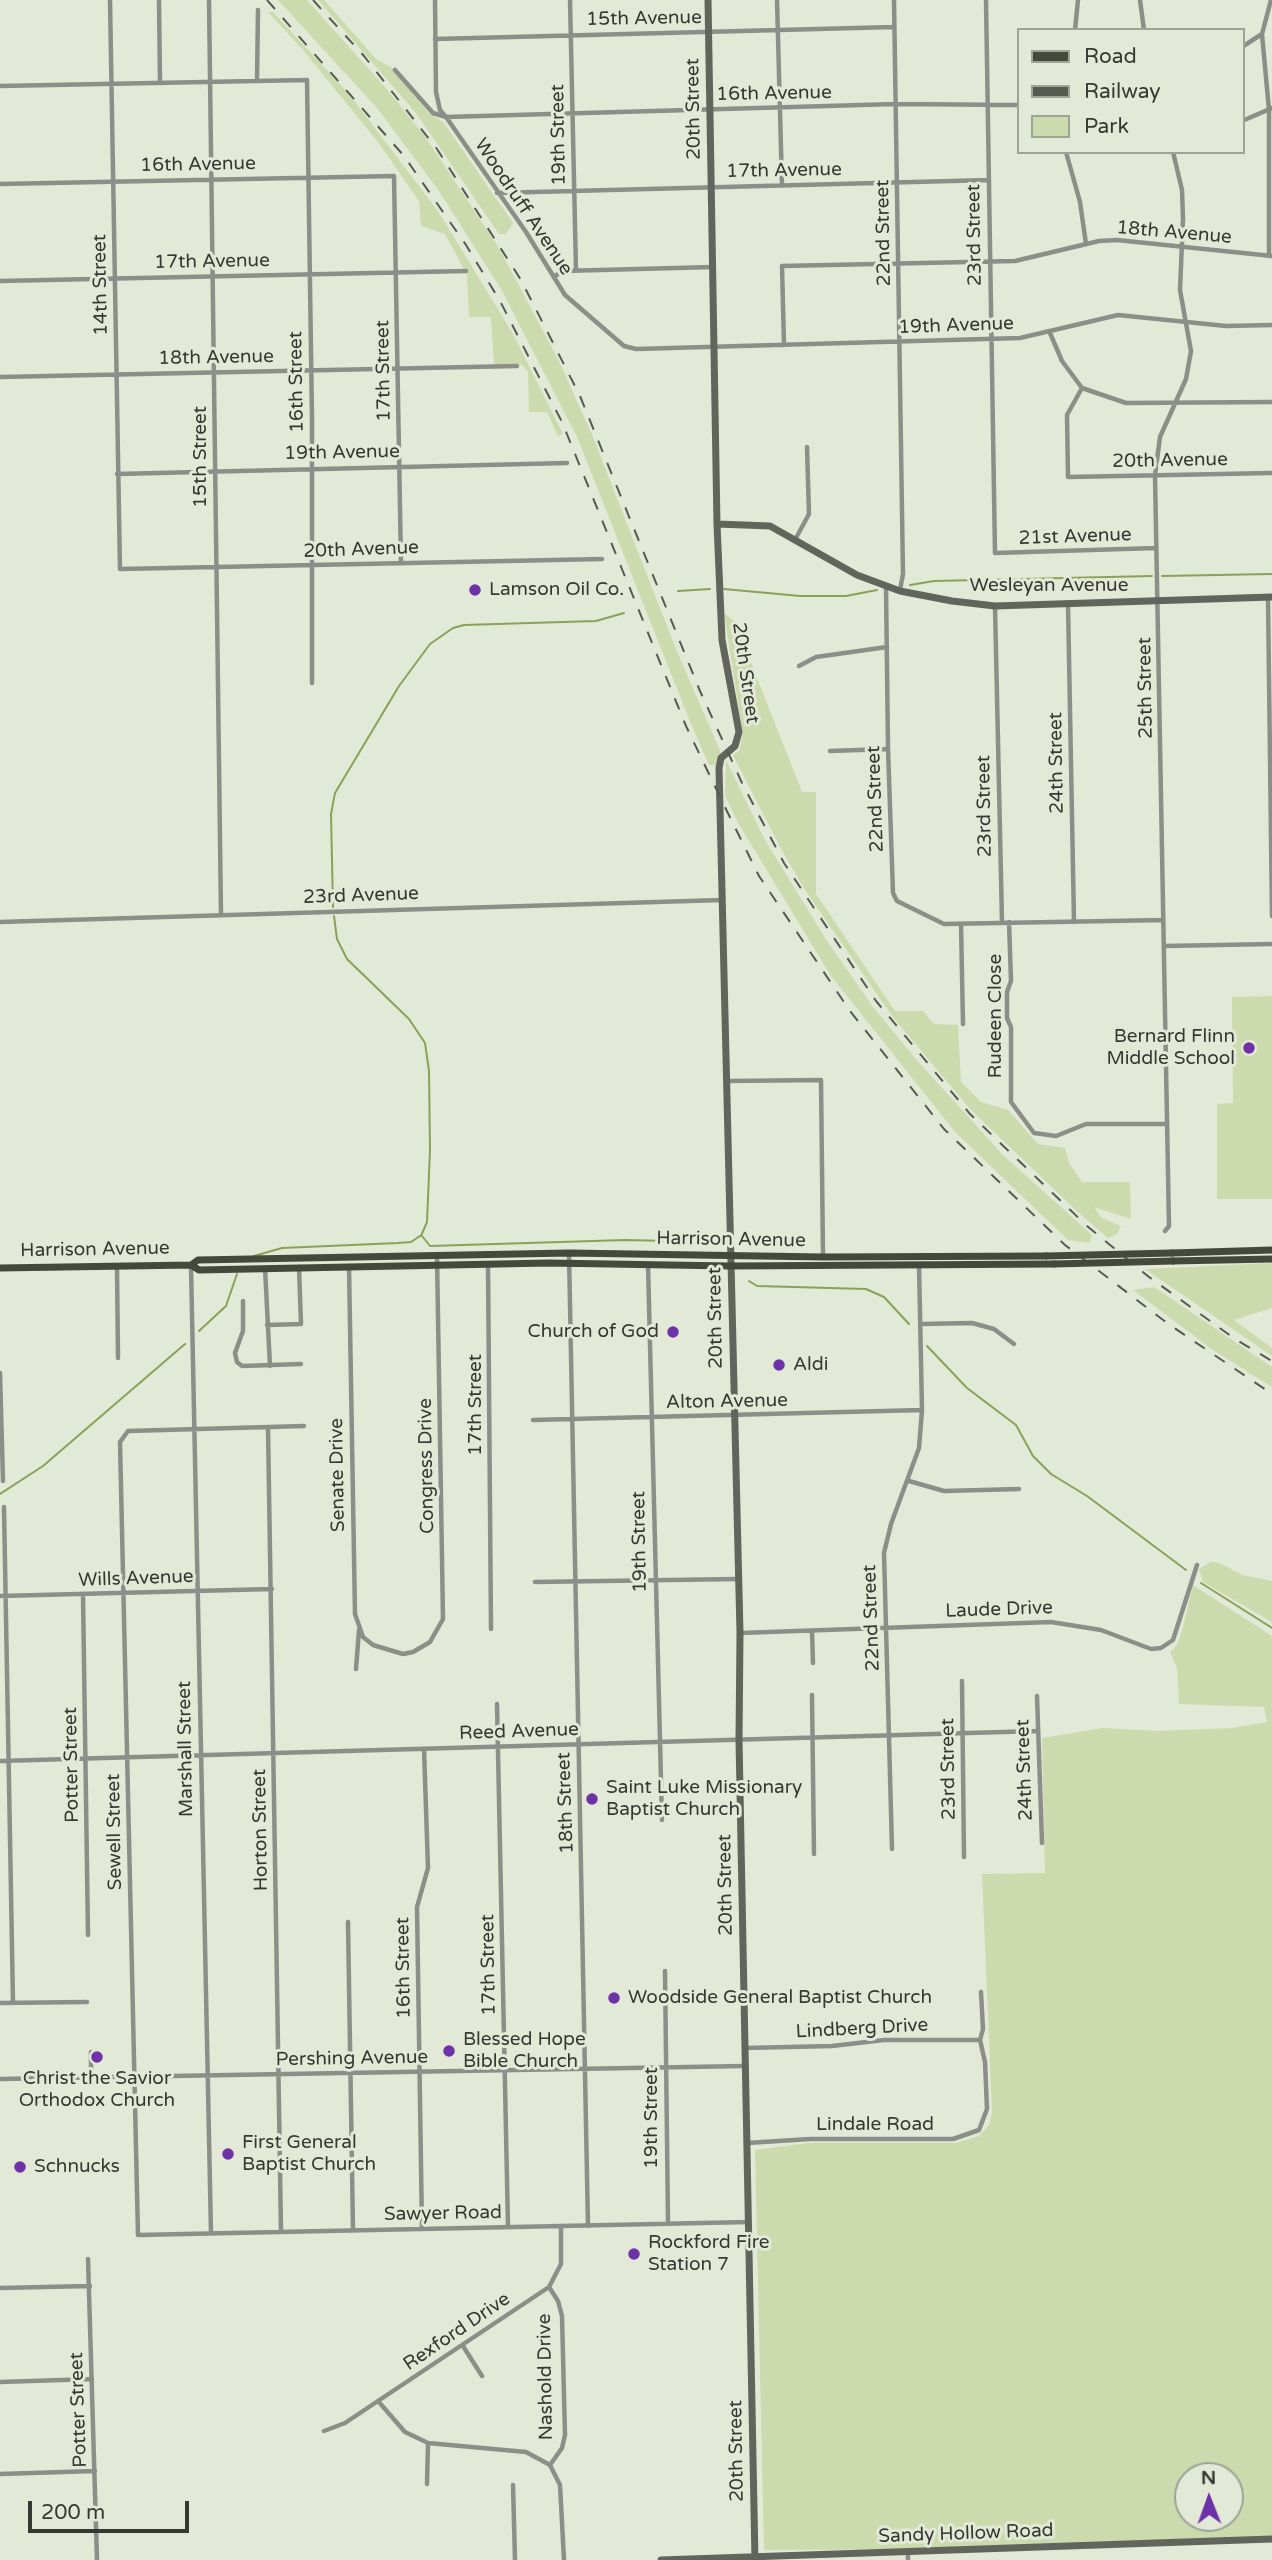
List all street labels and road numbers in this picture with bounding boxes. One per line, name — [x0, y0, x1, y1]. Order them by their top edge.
street label: 15th Avenue — [586, 7, 702, 31]
street label: 20th Street — [682, 58, 706, 160]
street label: 16th Avenue — [716, 82, 832, 106]
street label: 19th Street — [547, 84, 571, 186]
street label: Woodruff Avenue — [469, 134, 577, 280]
street label: 16th Avenue — [140, 153, 256, 177]
street label: 17th Avenue — [726, 159, 842, 183]
street label: 22nd Street — [872, 179, 896, 287]
street label: 23rd Street — [963, 184, 987, 286]
street label: 18th Avenue — [1115, 217, 1233, 249]
street label: 14th Street — [89, 234, 113, 336]
street label: 17th Avenue — [154, 250, 270, 274]
street label: 19th Avenue — [898, 313, 1014, 339]
street label: 17th Street — [372, 320, 396, 422]
street label: 16th Street — [285, 331, 309, 433]
street label: 18th Avenue — [158, 346, 274, 370]
street label: 15th Street — [190, 406, 212, 508]
street label: 19th Avenue — [284, 441, 400, 465]
street label: 20th Avenue — [1112, 449, 1228, 473]
street label: 21st Avenue — [1018, 524, 1132, 550]
street label: 20th Avenue — [303, 537, 419, 563]
street label: Wesleyan Avenue — [970, 575, 1128, 597]
street label: 20th Street — [727, 621, 763, 725]
street label: 25th Street — [1134, 637, 1158, 739]
street label: 24th Street — [1045, 712, 1069, 814]
street label: 22nd Street — [863, 745, 889, 853]
street label: 23rd Street — [973, 755, 997, 857]
street label: 23rd Avenue — [303, 883, 419, 909]
street label: Rudeen Close — [985, 954, 1007, 1078]
street label: Harrison Avenue — [656, 1227, 806, 1253]
street label: Harrison Avenue — [20, 1237, 170, 1263]
street label: 20th Street — [704, 1267, 728, 1369]
street label: 17th Street — [465, 1354, 487, 1456]
street label: Alton Avenue — [666, 1390, 788, 1414]
street label: Congress Drive — [414, 1398, 440, 1534]
street label: Senate Drive — [326, 1418, 350, 1532]
street label: 19th Street — [628, 1491, 652, 1593]
street label: 22nd Street — [859, 1564, 885, 1672]
street label: Wills Avenue — [78, 1566, 194, 1592]
street label: Laude Drive — [945, 1597, 1053, 1623]
street label: Marshall Street — [173, 1681, 199, 1817]
street label: Potter Street — [60, 1707, 84, 1823]
street label: 23rd Street — [937, 1718, 961, 1820]
street label: Reed Avenue — [459, 1719, 579, 1745]
street label: 24th Street — [1012, 1719, 1038, 1821]
street label: 18th Street — [553, 1752, 579, 1854]
street label: Horton Street — [249, 1769, 273, 1891]
street label: Sewell Street — [103, 1773, 127, 1891]
street label: 20th Street — [714, 1834, 738, 1936]
street label: 17th Street — [477, 1914, 501, 2016]
street label: 16th Street — [392, 1917, 416, 2019]
street label: Lindberg Drive — [795, 2014, 929, 2044]
street label: Pershing Avenue — [276, 2046, 428, 2072]
street label: 19th Street — [641, 2067, 663, 2169]
street label: Lindale Road — [816, 2114, 934, 2136]
street label: Sawyer Road — [384, 2202, 502, 2226]
street label: Rexford Drive — [399, 2288, 515, 2376]
street label: Nashold Drive — [533, 2313, 559, 2441]
street label: Potter Street — [66, 2352, 92, 2468]
street label: 20th Street — [725, 2400, 749, 2502]
street label: Sandy Hollow Road — [878, 2520, 1054, 2548]

